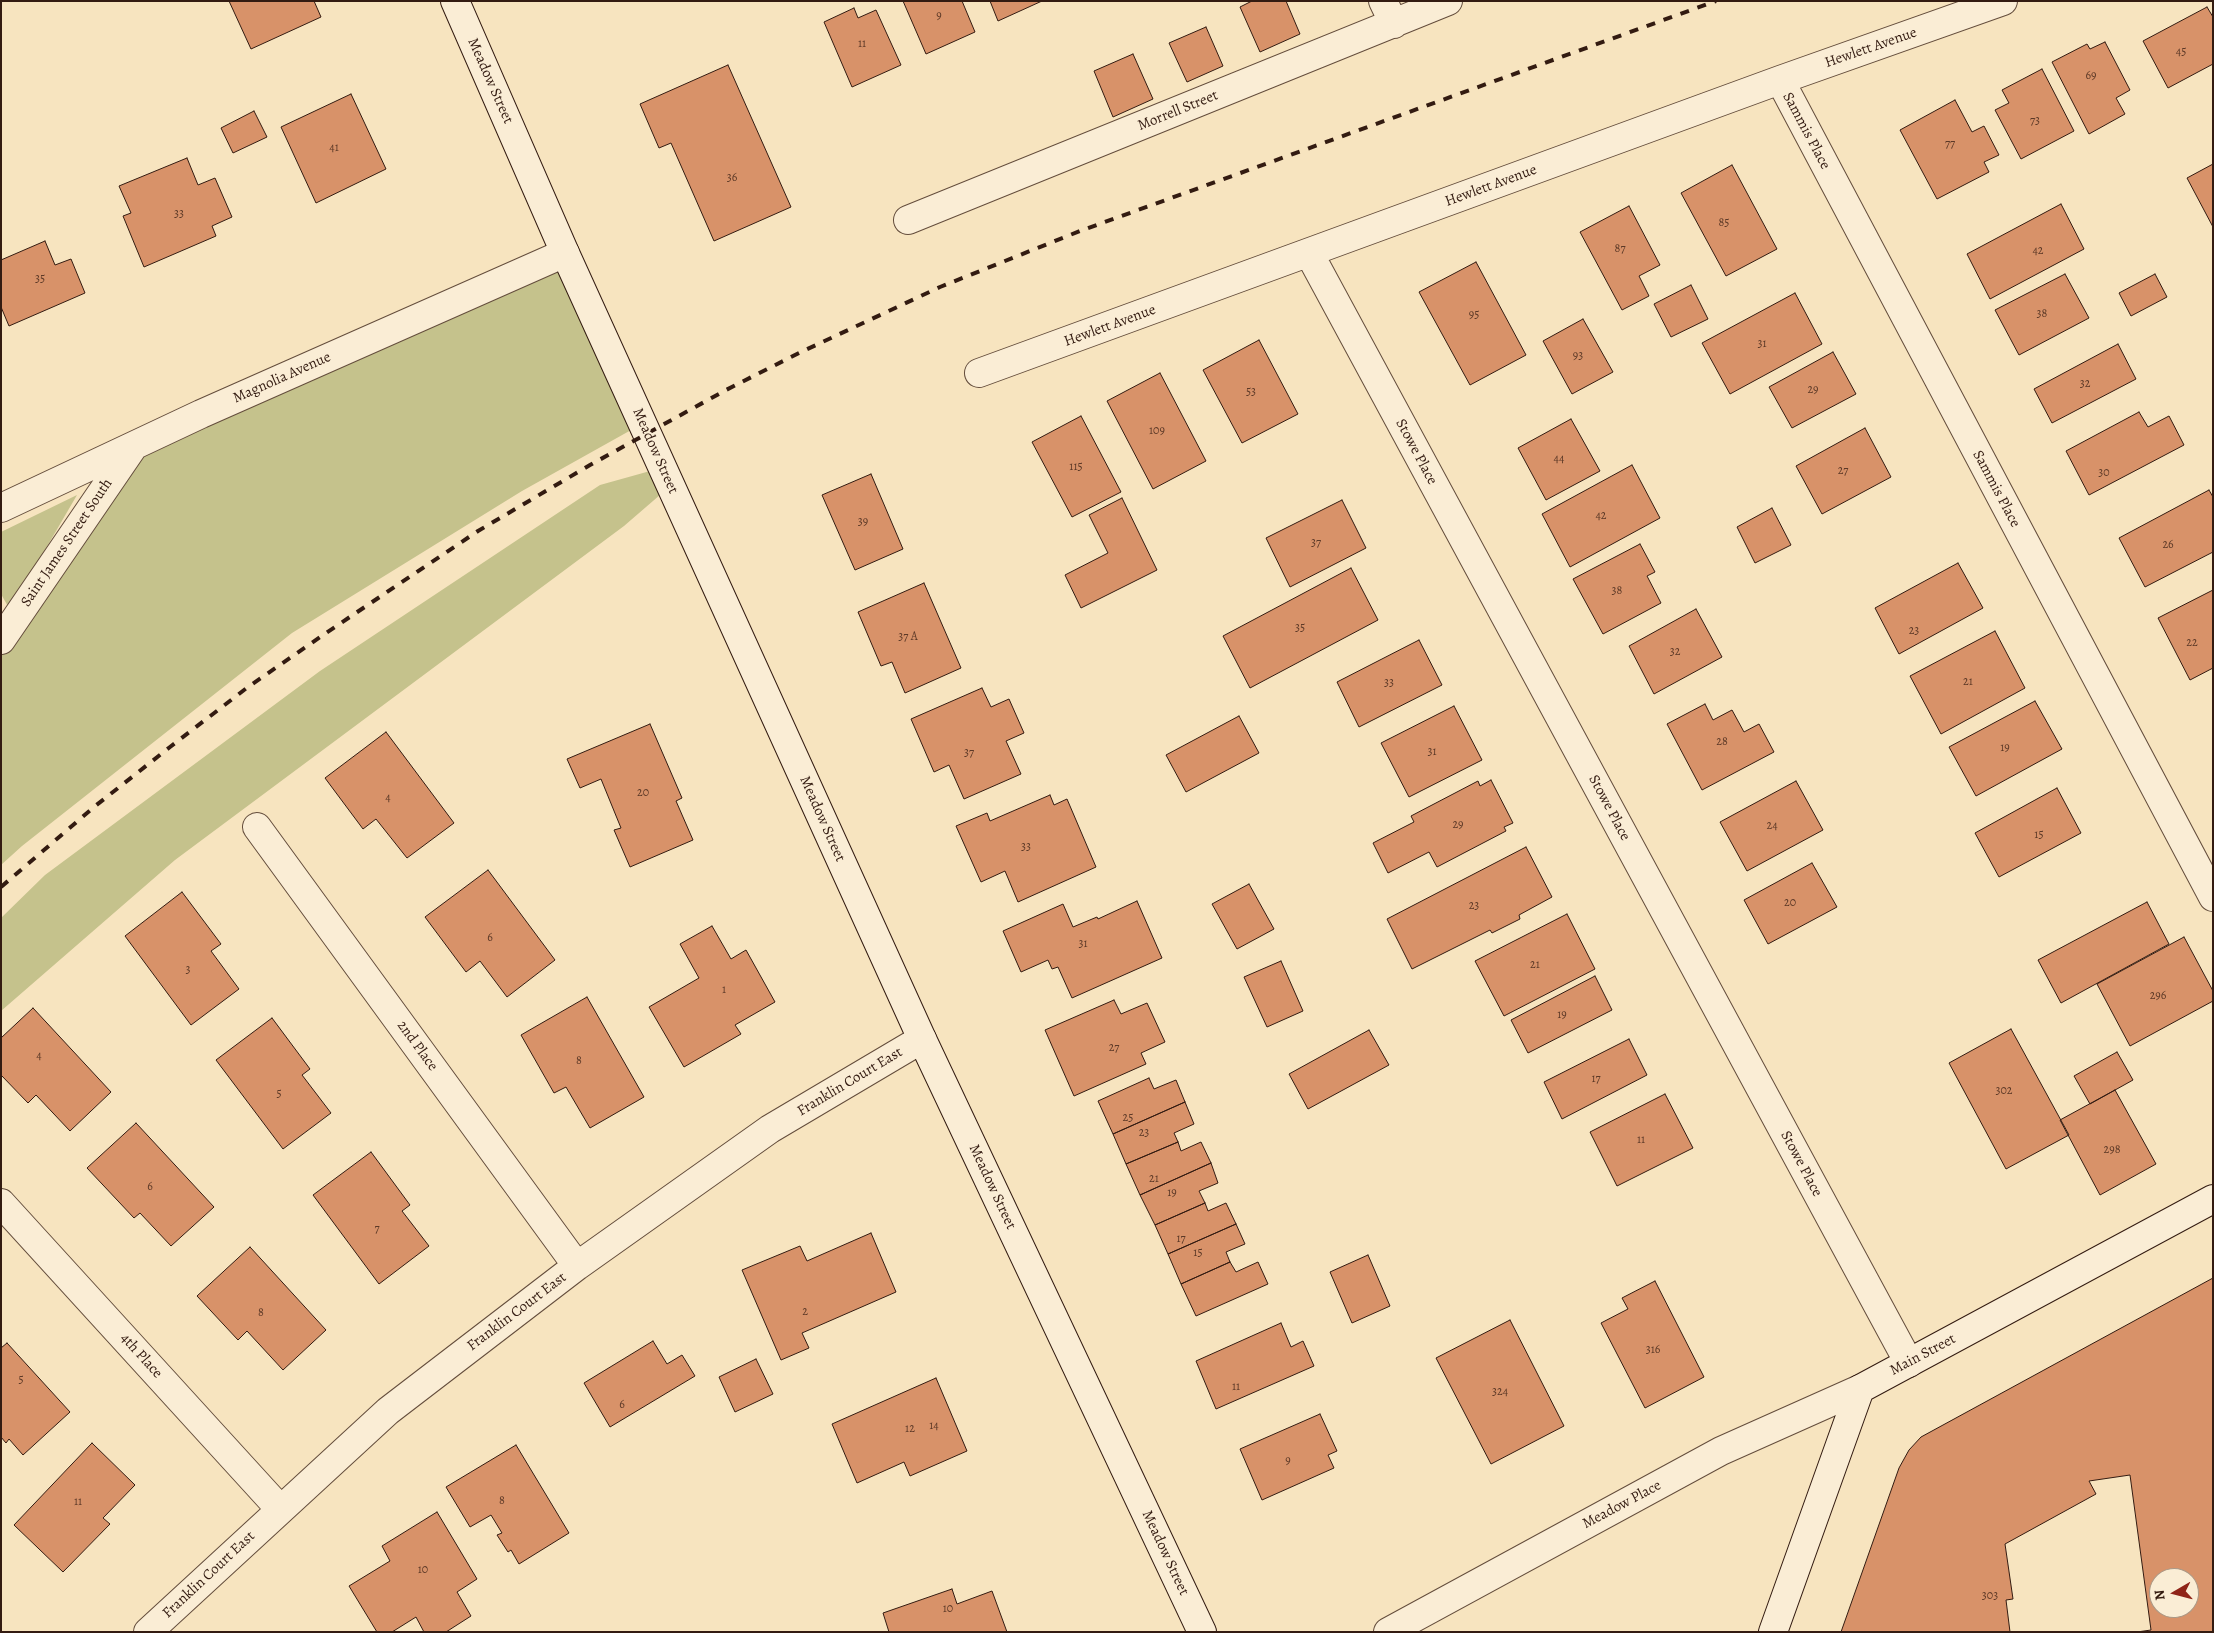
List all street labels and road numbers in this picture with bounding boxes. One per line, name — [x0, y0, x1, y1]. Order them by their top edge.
street label: Hewlett Avenue — [1823, 24, 1919, 72]
street label: Meadow Street — [463, 35, 517, 127]
street label: Morrell Street — [1135, 87, 1221, 135]
street label: Sammis Place — [1778, 89, 1834, 173]
street label: Hewlett Avenue — [1443, 161, 1539, 211]
street label: Hewlett Avenue — [1062, 301, 1158, 351]
street label: Magnolia Avenue — [230, 348, 334, 408]
street label: Meadow Street — [628, 405, 682, 497]
street label: Stowe Place — [1391, 416, 1441, 488]
street label: Sammis Place — [1968, 447, 2024, 531]
street label: Saint James Street South — [17, 475, 117, 611]
street label: Stowe Place — [1584, 772, 1634, 844]
street label: Meadow Street — [795, 773, 849, 865]
street label: 2nd Place — [393, 1017, 441, 1075]
street label: Franklin Court East — [794, 1043, 906, 1121]
street label: Stowe Place — [1776, 1128, 1826, 1200]
street label: Meadow Street — [964, 1142, 1020, 1232]
street label: Franklin Court East — [464, 1269, 570, 1355]
street label: 4th Place — [116, 1330, 166, 1382]
street label: Main Street — [1887, 1330, 1959, 1380]
street label: Meadow Place — [1579, 1477, 1665, 1533]
street label: Meadow Street — [1137, 1508, 1193, 1598]
street label: Franklin Court East — [159, 1528, 259, 1622]

